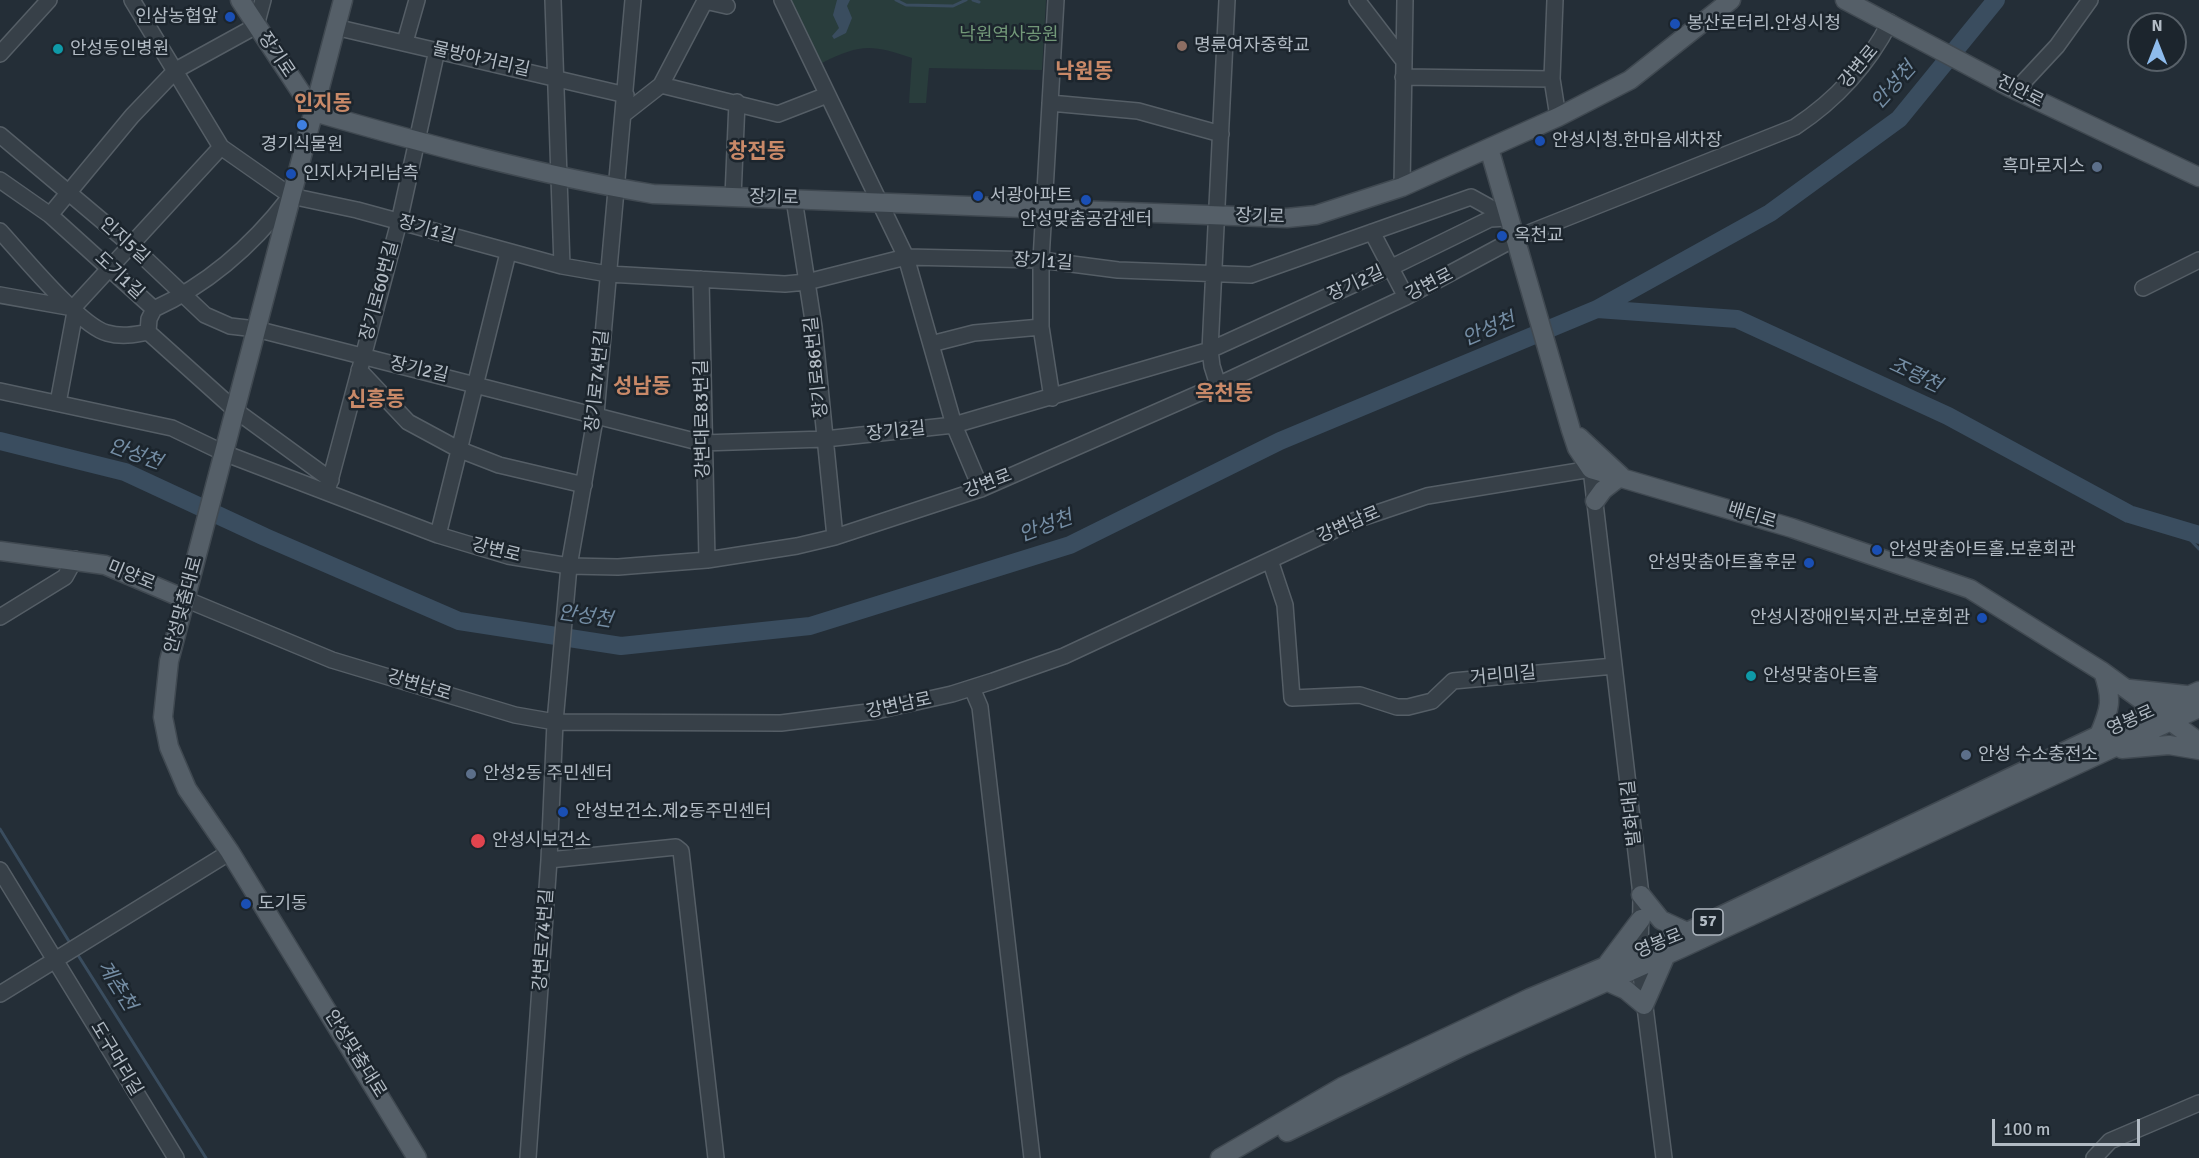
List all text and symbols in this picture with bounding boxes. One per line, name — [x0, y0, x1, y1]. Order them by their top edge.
place label: 인삼농협앞 — [135, 6, 218, 28]
marker: 인삼농협앞 — [223, 10, 237, 24]
north arrow — [2127, 12, 2187, 72]
place label: 봉산로터리.안성시청 — [1687, 13, 1841, 35]
text: N — [2151, 16, 2163, 36]
marker: 봉산로터리.안성시청 — [1668, 17, 1682, 31]
park label: 낙원역사공원 — [959, 24, 1059, 46]
street label: 장기로 — [253, 28, 299, 82]
place label: 명륜여자중학교 — [1194, 35, 1310, 57]
place label: 안성동인병원 — [70, 38, 169, 60]
street label: 물방아거리길 — [430, 38, 532, 82]
marker: 명륜여자중학교 — [1175, 39, 1189, 53]
street label: 강변로 — [1835, 41, 1883, 93]
marker: 안성동인병원 — [51, 42, 65, 56]
water label: 안성천 — [1867, 57, 1921, 115]
district label: 낙원동 — [1055, 59, 1113, 85]
street label: 진안로 — [1993, 71, 2047, 113]
district label: 인지동 — [294, 91, 352, 117]
marker: 경기식물원 — [295, 118, 309, 132]
place label: 안성시청.한마음세차장 — [1552, 130, 1722, 152]
place label: 경기식물원 — [261, 134, 343, 156]
marker: 안성시청.한마음세차장 — [1533, 134, 1547, 148]
district label: 창전동 — [728, 139, 786, 165]
place label: 흑마로지스 — [2002, 156, 2085, 178]
marker: 흑마로지스 — [2090, 160, 2104, 174]
place label: 인지사거리남측 — [303, 163, 419, 185]
marker: 인지사거리남측 — [284, 167, 298, 181]
place label: 서광아파트 — [990, 185, 1073, 207]
street label: 장기로 — [749, 186, 799, 210]
marker: 서광아파트 — [971, 189, 985, 203]
marker: 안성맞춤공감센터 — [1079, 193, 1093, 207]
street label: 장기로 — [1235, 205, 1285, 229]
place label: 안성맞춤공감센터 — [1020, 209, 1152, 231]
street label: 장기1길 — [395, 211, 459, 249]
street label: 인지5길 — [95, 213, 153, 269]
place label: 옥천교 — [1514, 225, 1564, 247]
marker: 옥천교 — [1495, 229, 1509, 243]
street label: 장기로60번길 — [356, 239, 404, 343]
street label: 도기1길 — [90, 248, 148, 304]
street label: 장기1길 — [1013, 249, 1073, 275]
street label: 장기2길 — [1325, 262, 1387, 306]
street label: 강변로 — [1403, 264, 1457, 306]
water label: 안성천 — [1459, 308, 1519, 352]
street label: 장기로86번길 — [801, 315, 833, 419]
street label: 장기로74번길 — [582, 329, 614, 433]
street label: 장기2길 — [388, 353, 450, 387]
water label: 조령천 — [1885, 353, 1945, 399]
street label: 강변대로83번길 — [691, 359, 715, 479]
district label: 성남동 — [613, 374, 671, 400]
district label: 옥천동 — [1195, 381, 1253, 407]
district label: 신흥동 — [347, 387, 405, 413]
street label: 장기2길 — [865, 418, 927, 446]
water label: 안성천 — [105, 434, 165, 476]
street label: 강변로 — [961, 465, 1015, 503]
street label: 배티로 — [1725, 498, 1779, 534]
street label: 강변남로 — [1314, 502, 1384, 548]
water label: 안성천 — [1016, 506, 1076, 548]
street label: 강변로 — [469, 535, 523, 567]
place label: 안성맞춤아트홀.보훈회관 — [1889, 539, 2076, 561]
marker: 안성맞춤아트홀.보훈회관 — [1870, 543, 1884, 557]
place label: 안성맞춤아트홀후문 — [1648, 552, 1797, 574]
street label: 안성맞춤대로 — [161, 554, 207, 656]
marker: 안성맞춤아트홀후문 — [1802, 556, 1816, 570]
street label: 미양로 — [104, 557, 158, 595]
water label: 안성천 — [556, 601, 614, 633]
place label: 안성시장애인복지관.보훈회관 — [1750, 607, 1970, 629]
marker: 안성시장애인복지관.보훈회관 — [1975, 611, 1989, 625]
street label: 거리미길 — [1469, 662, 1537, 690]
place label: 안성맞춤아트홀 — [1763, 665, 1879, 687]
street label: 강변남로 — [384, 666, 454, 706]
marker: 안성맞춤아트홀 — [1744, 669, 1758, 683]
street label: 강변남로 — [864, 689, 934, 723]
street label: 영봉로 — [2104, 701, 2158, 741]
place label: 안성 수소충전소 — [1978, 744, 2098, 766]
marker: 안성 수소충전소 — [1959, 748, 1973, 762]
place label: 안성2동 주민센터 — [483, 763, 613, 785]
marker: 안성2동 주민센터 — [464, 767, 478, 781]
street label: 발화대길 — [1618, 779, 1646, 847]
place label: 안성보건소.제2동주민센터 — [575, 801, 772, 823]
marker: 안성보건소.제2동주민센터 — [556, 805, 570, 819]
place label: 안성시보건소 — [492, 830, 591, 852]
marker: 안성시보건소 — [469, 832, 487, 850]
street label: 강변로74번길 — [530, 888, 558, 992]
place label: 도기동 — [258, 893, 308, 915]
marker: 도기동 — [239, 897, 253, 911]
road number: 57 — [1693, 909, 1723, 935]
street label: 영봉로 — [1632, 925, 1686, 963]
water label: 계촌천 — [91, 956, 141, 1016]
street label: 안성맞춤대로 — [320, 1006, 390, 1102]
street label: 도구머리길 — [85, 1018, 147, 1100]
scale bar — [1995, 1107, 2144, 1145]
text: 100 m — [2003, 1118, 2050, 1140]

